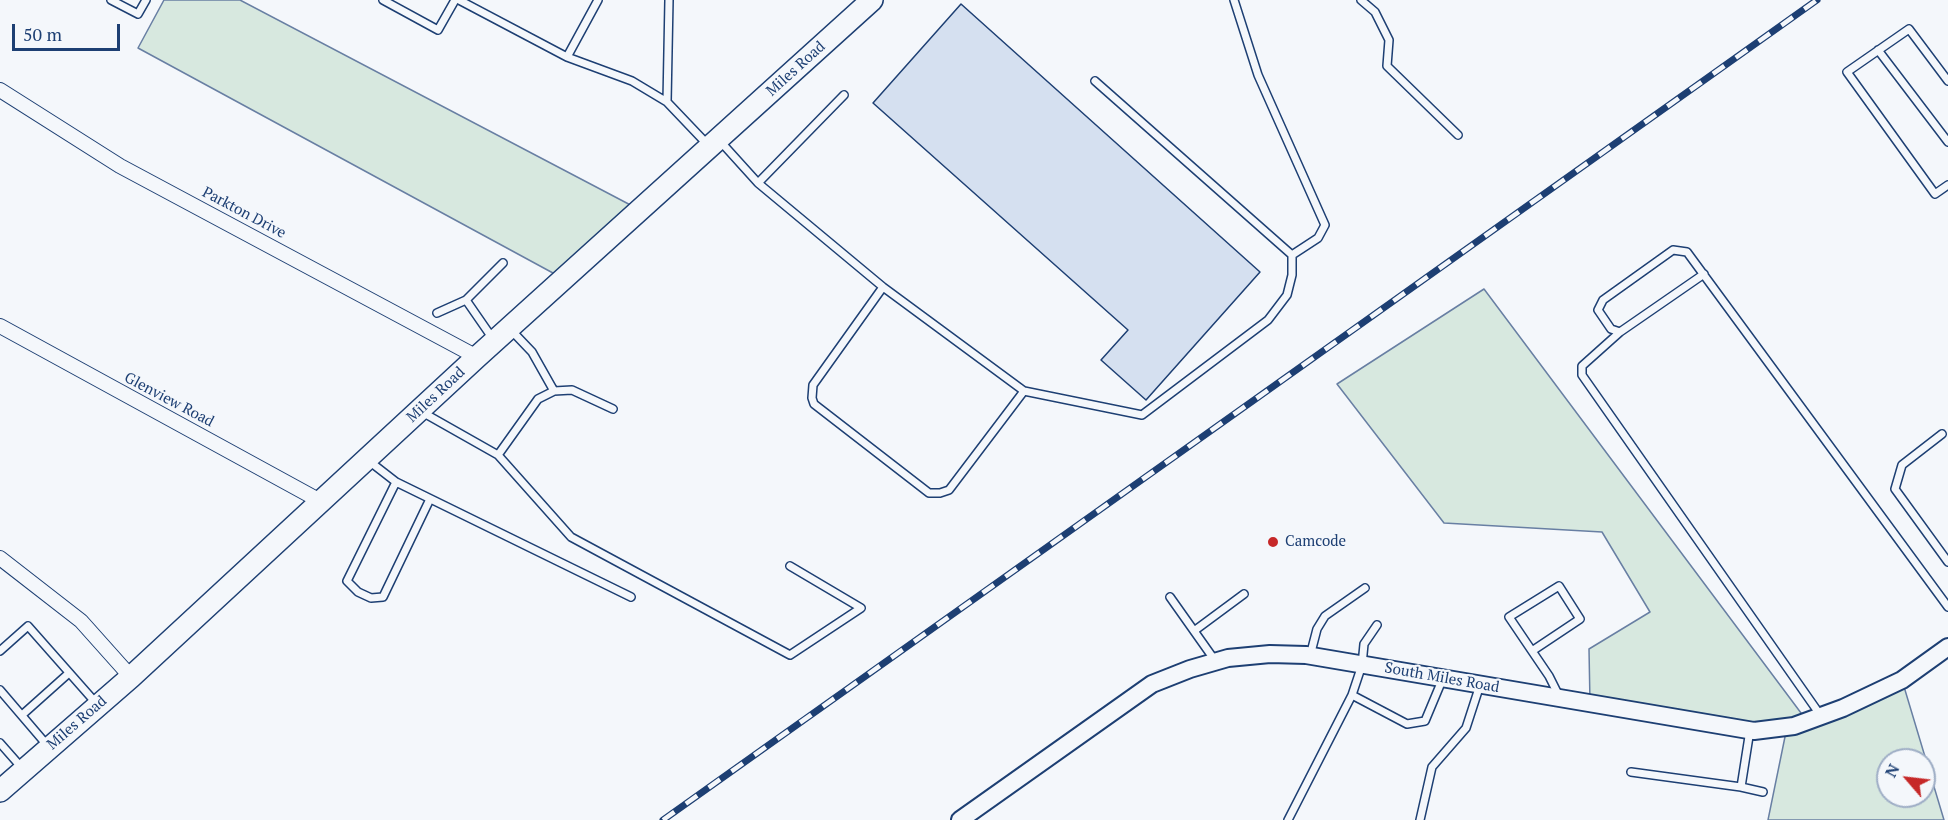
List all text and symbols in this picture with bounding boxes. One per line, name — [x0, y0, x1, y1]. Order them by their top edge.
scale bar — [15, 12, 123, 50]
text: 50 m — [23, 22, 62, 46]
street label: Miles Road — [763, 38, 829, 100]
street label: Parkton Drive — [199, 183, 289, 243]
street label: Miles Road — [403, 363, 469, 427]
street label: Glenview Road — [121, 369, 217, 431]
place label: Camcode — [1285, 533, 1346, 551]
marker: Camcode — [1266, 535, 1280, 549]
street label: South Miles Road — [1383, 659, 1501, 697]
street label: Miles Road — [43, 692, 111, 754]
north arrow — [1876, 748, 1936, 808]
text: N — [1879, 760, 1904, 781]

